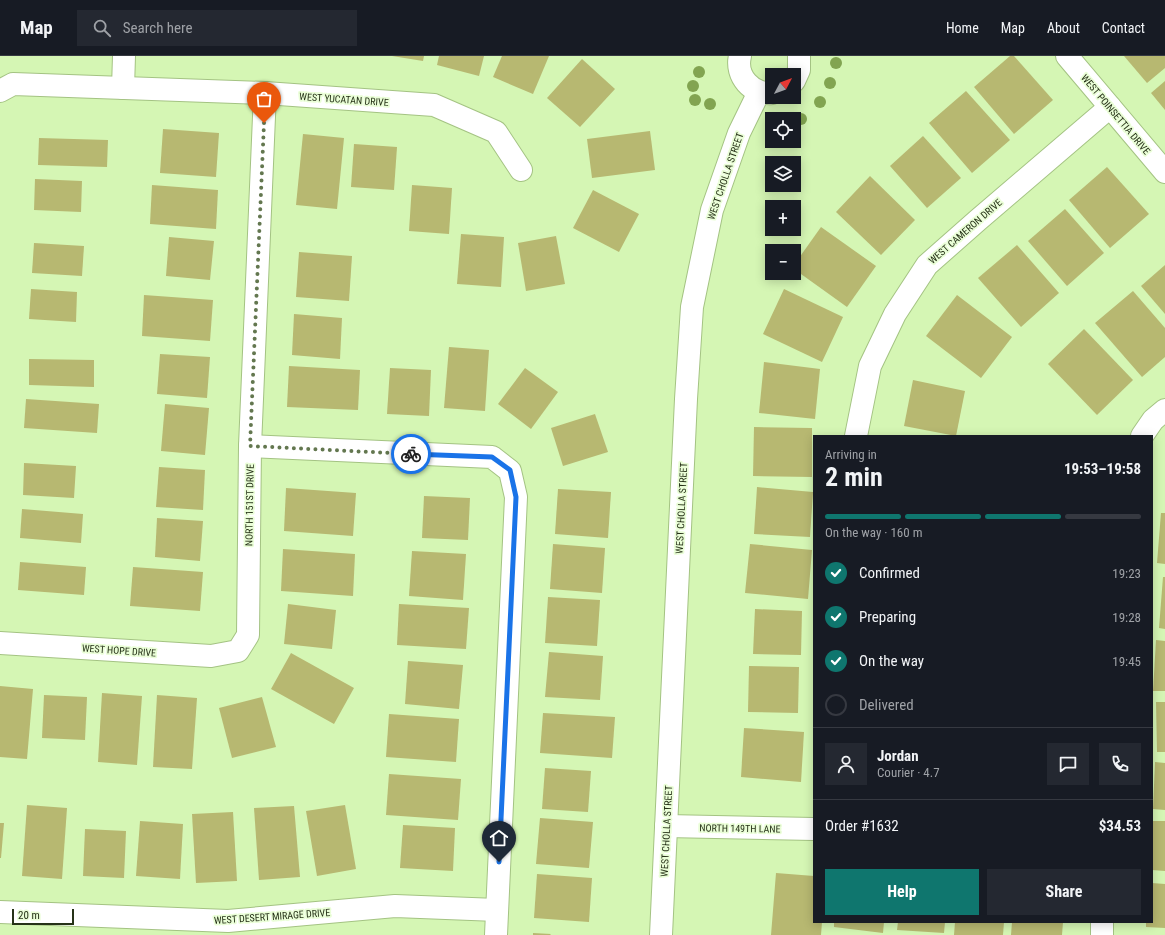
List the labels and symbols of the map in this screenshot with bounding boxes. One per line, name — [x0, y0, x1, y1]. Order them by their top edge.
north arrow — [765, 68, 801, 104]
street label: WEST POINSETTIA DRIVE — [1079, 72, 1152, 156]
pin — [247, 82, 281, 123]
street label: WEST YUCATAN DRIVE — [299, 91, 389, 108]
street label: WEST CHOLLA STREET — [705, 131, 746, 221]
street label: WEST CAMERON DRIVE — [927, 197, 1004, 266]
courier — [391, 434, 431, 474]
street label: WEST CHOLLA STREET — [674, 462, 689, 554]
street label: NORTH 151ST DRIVE — [243, 464, 256, 546]
street label: WEST HOPE DRIVE — [82, 642, 156, 659]
street label: WEST CHOLLA STREET — [659, 785, 674, 877]
pin — [482, 821, 516, 862]
street label: NORTH 149TH LANE — [699, 822, 781, 835]
scale bar — [12, 907, 74, 926]
street label: WEST DESERT MIRAGE DRIVE — [214, 907, 331, 926]

